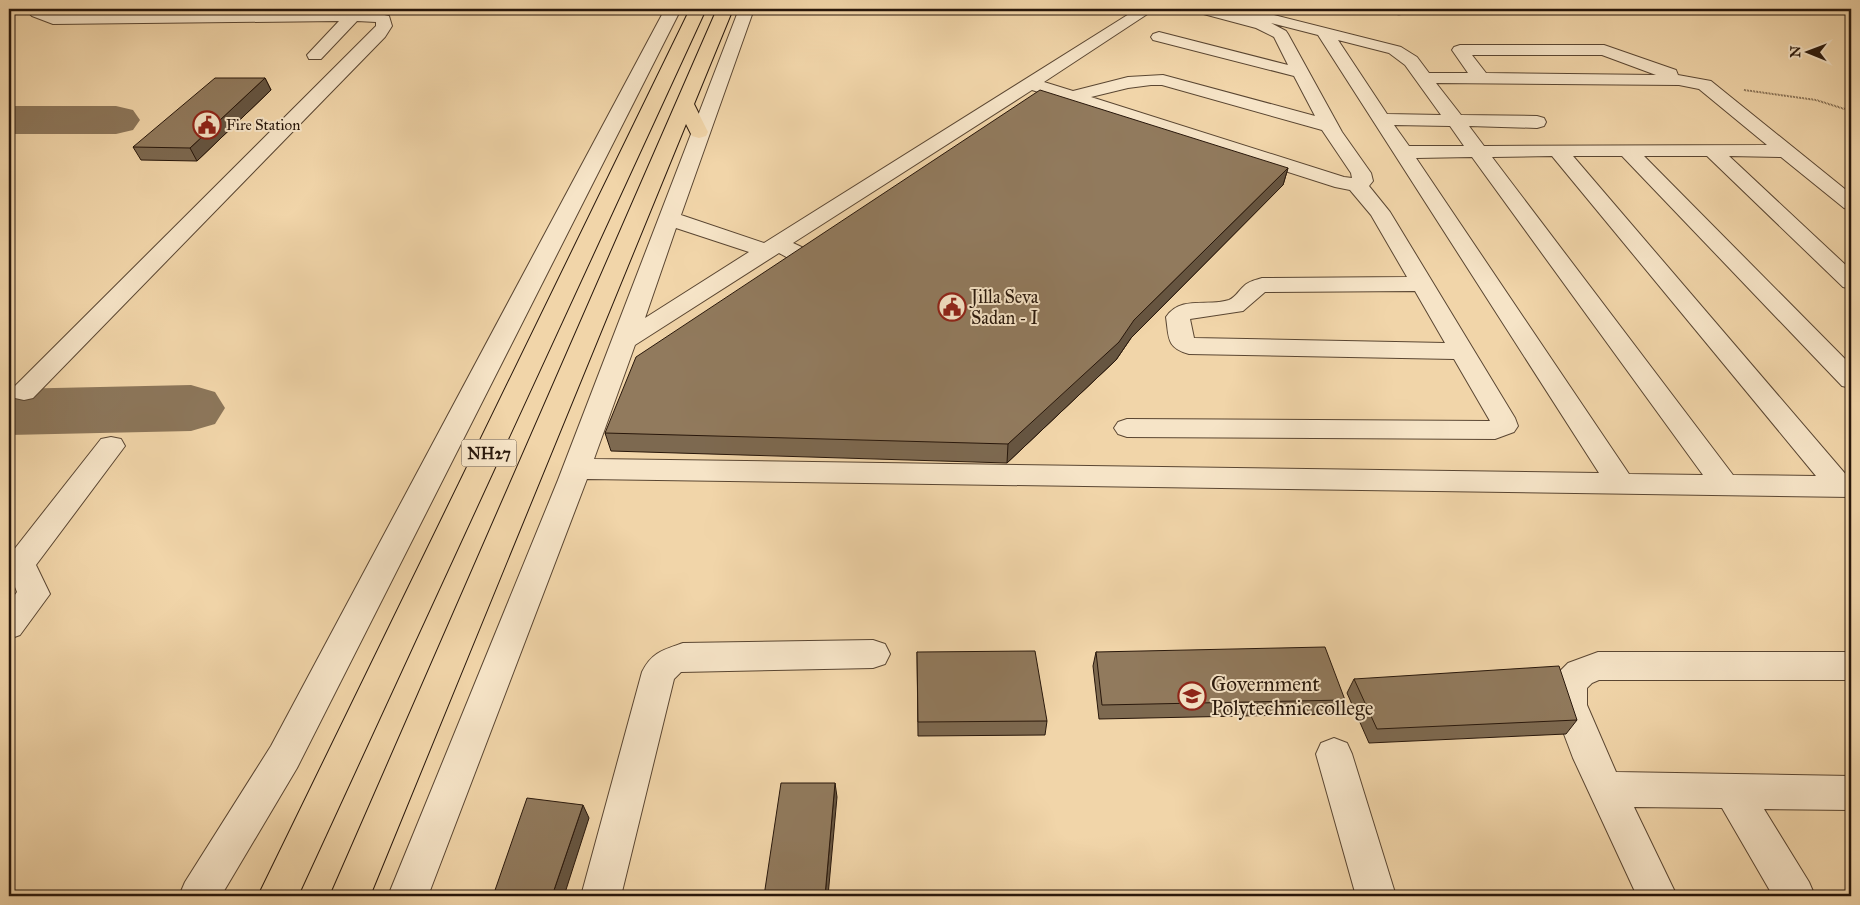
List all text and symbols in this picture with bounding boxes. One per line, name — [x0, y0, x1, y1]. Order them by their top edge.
north arrow — [1782, 28, 1832, 78]
text: N — [1787, 46, 1804, 58]
public building icon: Fire Station — [192, 110, 222, 140]
place label: Fire Station — [226, 116, 300, 134]
place label: Jilla Seva Sadan - I — [969, 286, 1039, 329]
public building icon: Jilla Seva Sadan - I — [937, 292, 967, 322]
road number: NH27 — [462, 439, 516, 466]
place label: Government Polytechnic college — [1211, 671, 1374, 721]
school or university icon: Government Polytechnic college — [1177, 681, 1207, 711]

